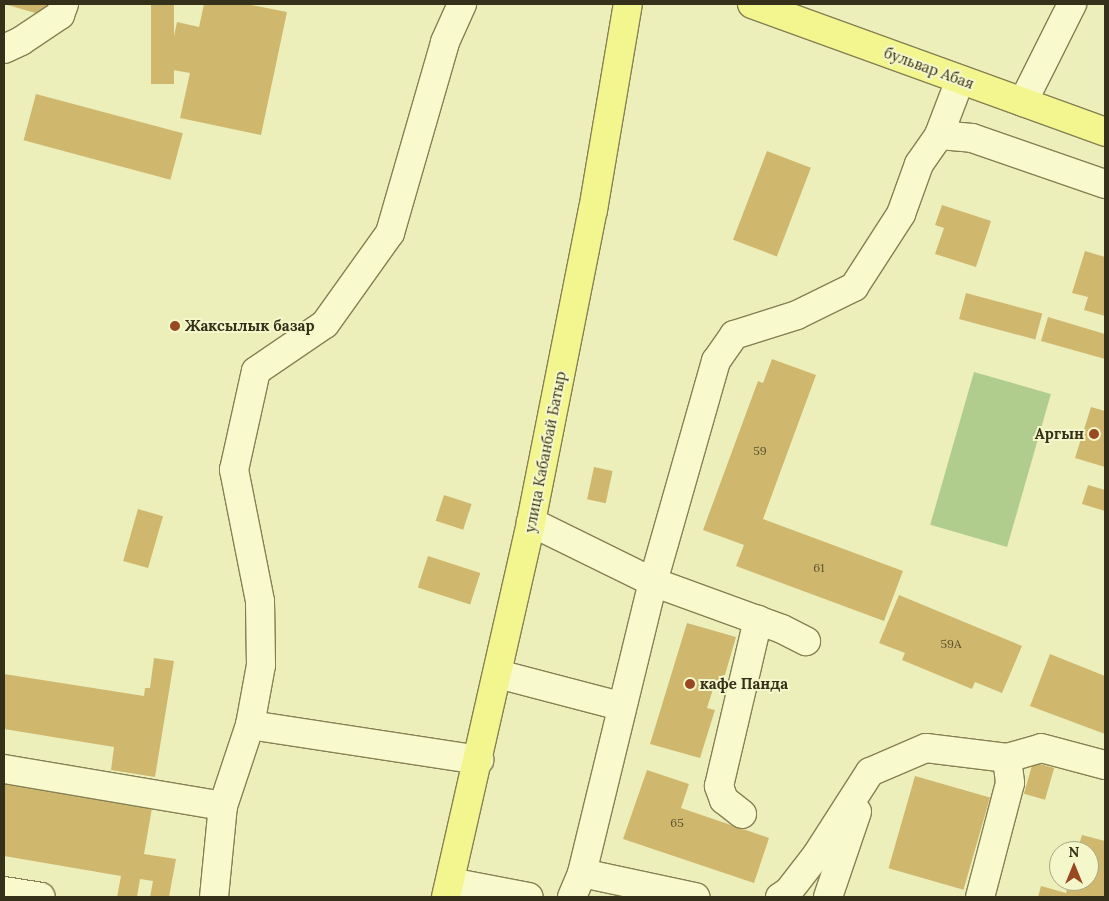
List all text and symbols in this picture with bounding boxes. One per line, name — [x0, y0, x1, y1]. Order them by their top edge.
street label: бульвар Абая — [882, 43, 976, 93]
place label: Жаксылык базар — [185, 317, 314, 335]
marker: Жаксылык базар — [169, 320, 181, 332]
street label: улица Кабанбай Батыр — [521, 370, 569, 534]
place label: Аргын — [1035, 425, 1084, 443]
marker: Аргын — [1088, 428, 1100, 440]
house number: 59 — [753, 444, 767, 458]
house number: 61 — [813, 561, 825, 575]
house number: 59А — [941, 637, 961, 651]
place label: кафе Панда — [700, 675, 788, 693]
marker: кафе Панда — [684, 678, 696, 690]
house number: 65 — [670, 816, 684, 830]
north arrow — [1049, 841, 1099, 891]
text: N — [1069, 843, 1079, 861]

